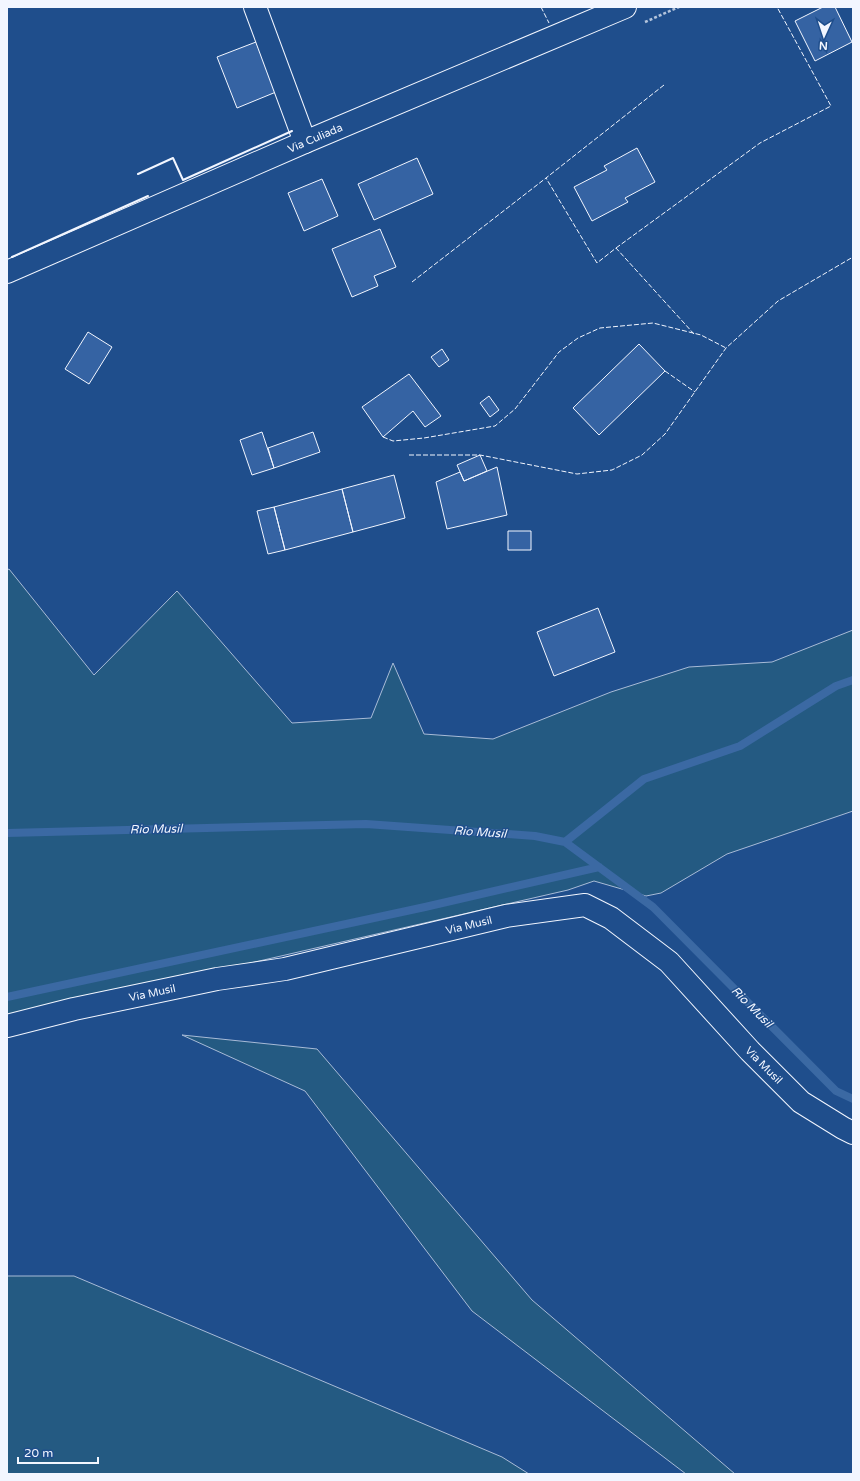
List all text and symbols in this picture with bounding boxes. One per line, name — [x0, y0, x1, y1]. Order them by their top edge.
north arrow — [804, 16, 844, 56]
text: N — [819, 39, 828, 52]
street label: Via Culiada — [286, 120, 344, 155]
water label: Rio Musil — [130, 822, 184, 836]
water label: Rio Musil — [453, 823, 509, 841]
street label: Via Musil — [444, 913, 493, 937]
street label: Via Musil — [128, 981, 177, 1004]
water label: Rio Musil — [729, 984, 777, 1032]
street label: Via Musil — [743, 1044, 785, 1086]
scale bar — [18, 1439, 98, 1465]
text: 20 m — [24, 1446, 53, 1460]

